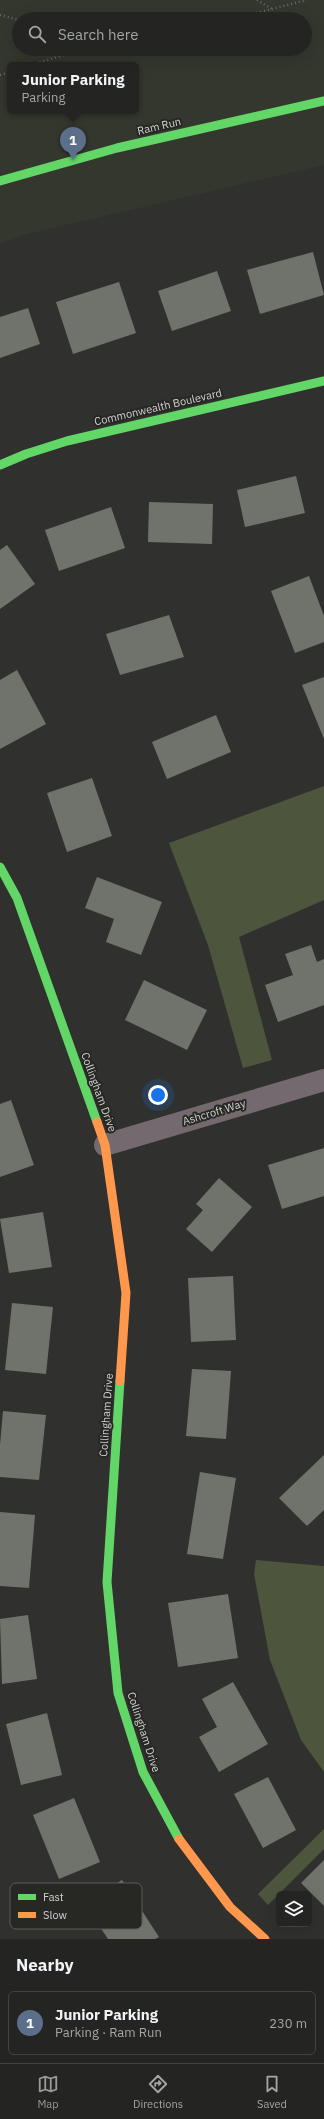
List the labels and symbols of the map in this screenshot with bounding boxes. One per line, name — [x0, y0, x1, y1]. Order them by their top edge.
street label: Ram Run — [136, 114, 182, 138]
pin: 1 — [60, 127, 86, 160]
street label: Commonwealth Boulevard — [93, 385, 223, 429]
street label: Collingham Drive — [78, 1050, 120, 1134]
your location — [148, 1085, 168, 1105]
street label: Ashcroft Way — [181, 1096, 248, 1128]
street label: Collingham Drive — [96, 1373, 116, 1457]
street label: Collingham Drive — [124, 1690, 164, 1774]
legend — [10, 1883, 142, 1929]
text: Fast — [43, 1890, 64, 1904]
text: Slow — [43, 1908, 67, 1922]

